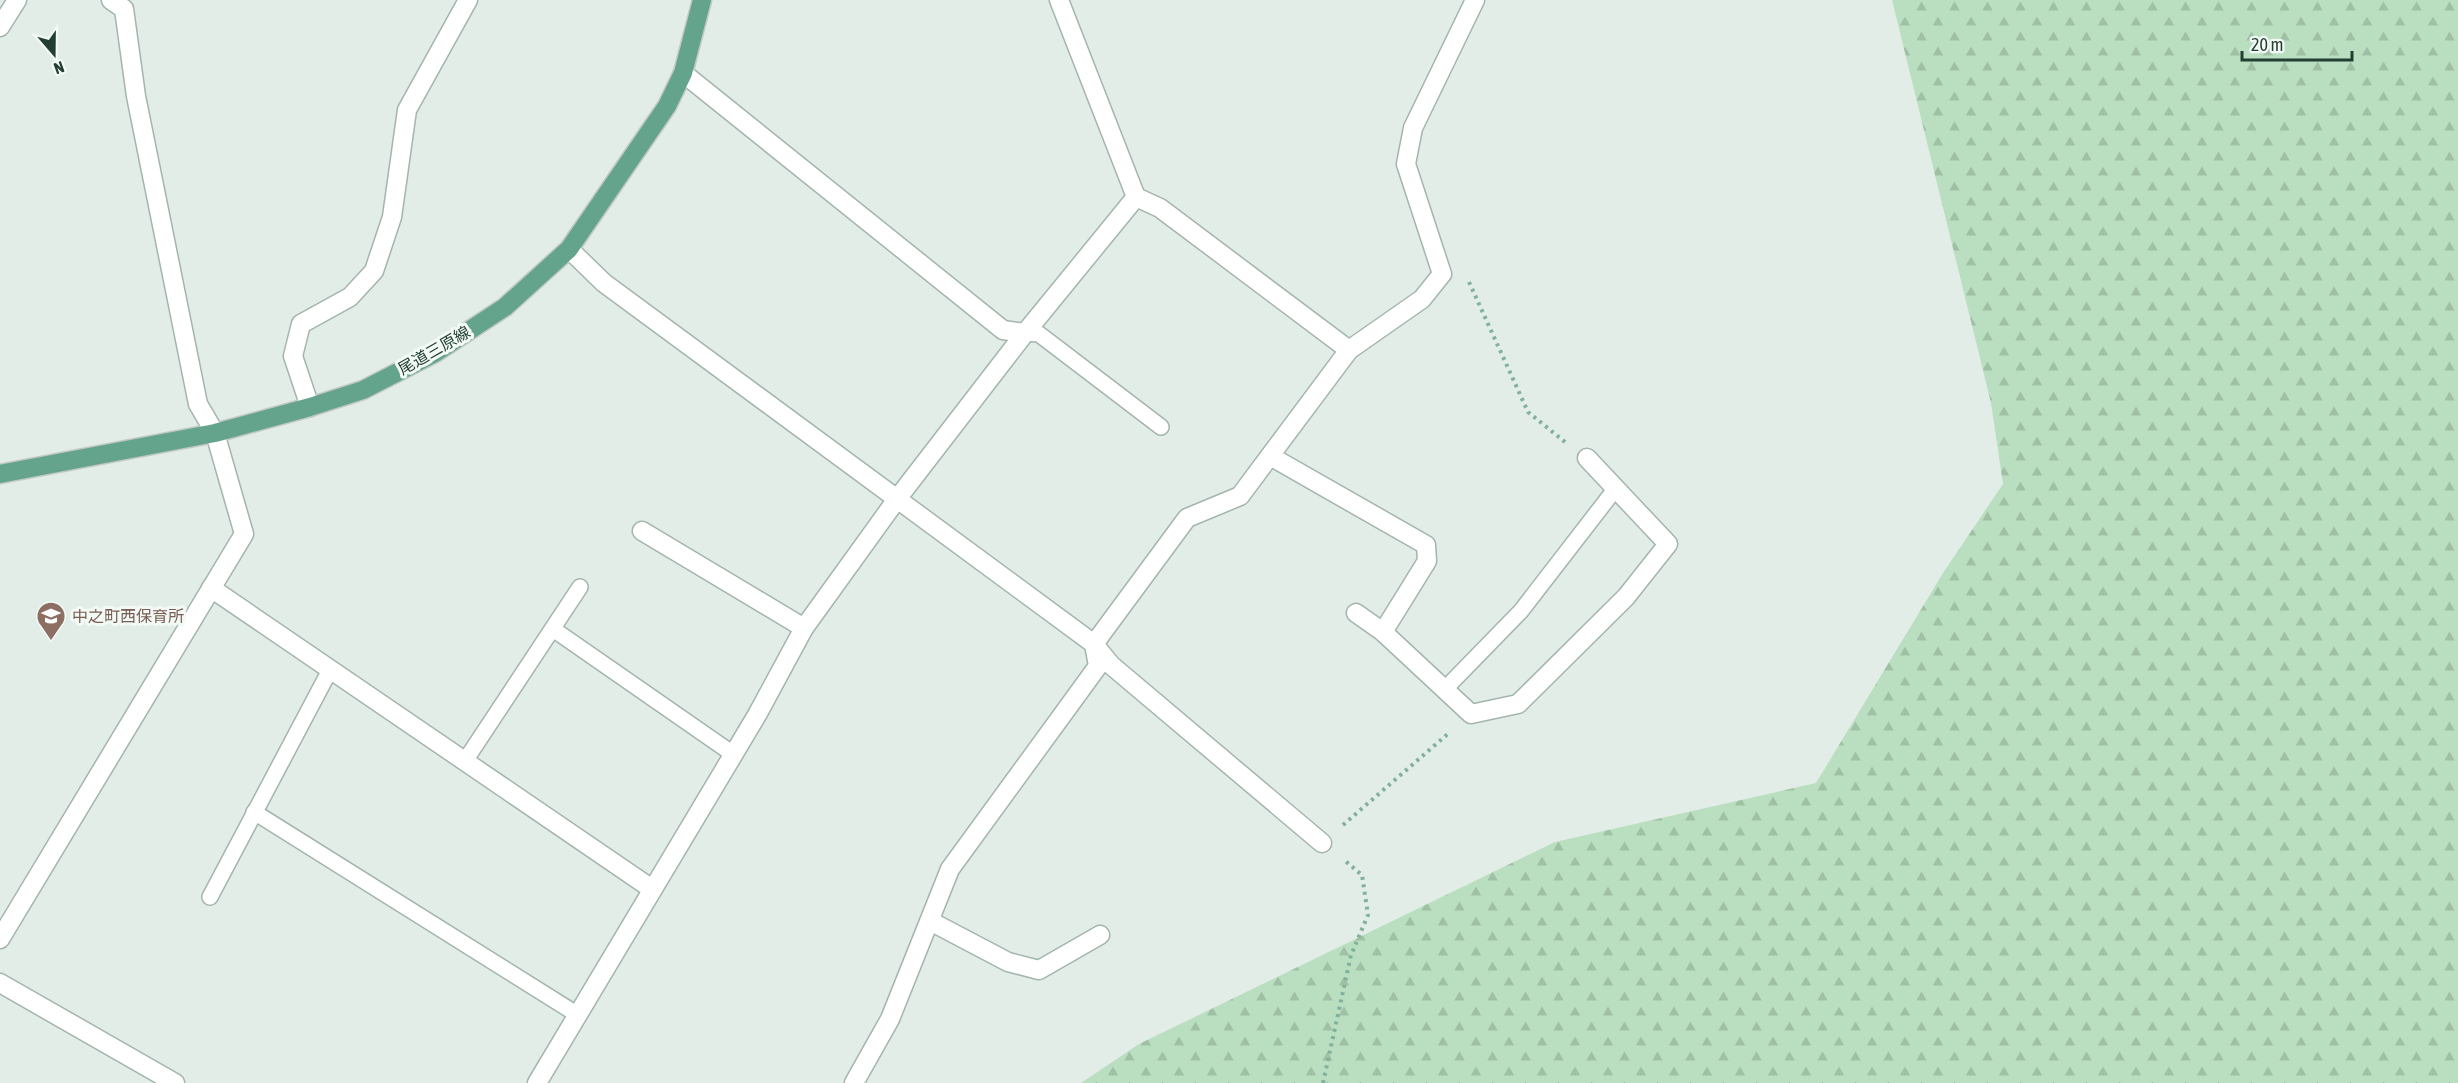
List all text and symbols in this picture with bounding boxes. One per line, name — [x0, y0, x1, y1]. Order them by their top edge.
north arrow — [24, 24, 84, 84]
scale bar — [2242, 24, 2352, 62]
text: 20 m — [2251, 34, 2283, 55]
text: N — [52, 58, 67, 78]
street label: 尾道三原線 — [395, 322, 473, 378]
school or university icon: 中之町西保育所 — [35, 600, 67, 642]
place label: 中之町西保育所 — [72, 607, 184, 625]

